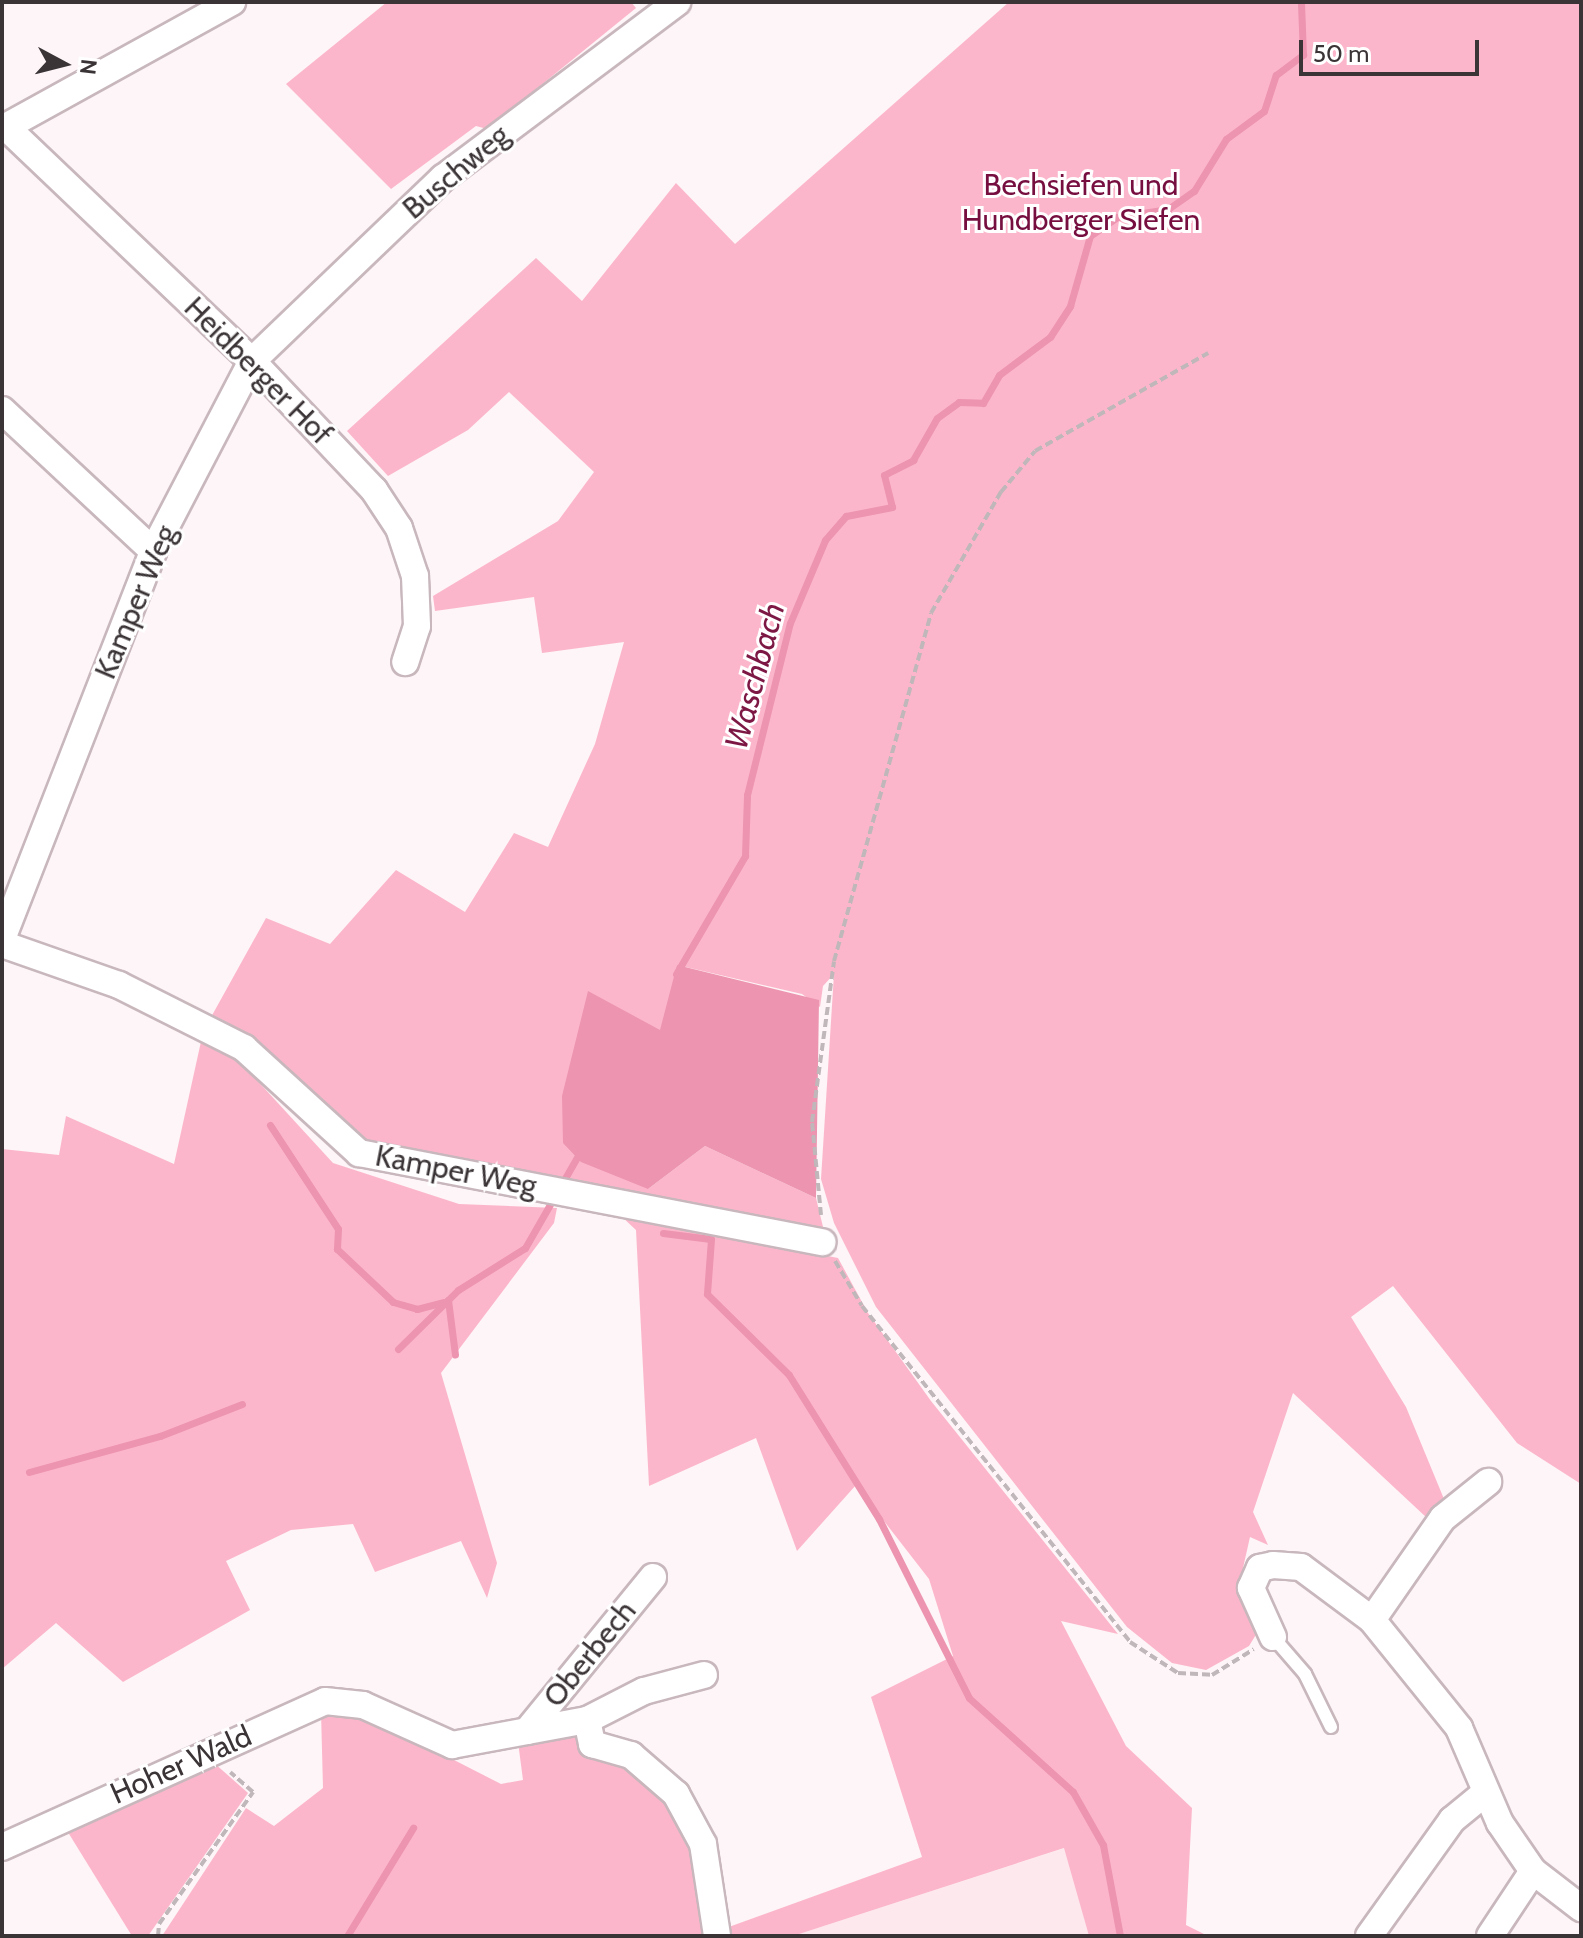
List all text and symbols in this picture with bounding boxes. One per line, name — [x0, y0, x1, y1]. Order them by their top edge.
north arrow — [24, 24, 104, 104]
scale bar — [1303, 24, 1483, 74]
text: 50 m — [1313, 39, 1369, 68]
text: N — [74, 58, 103, 76]
street label: Buschweg — [396, 117, 516, 227]
park label: Bechsiefen und Hundberger Siefen — [962, 167, 1200, 238]
street label: Heidberger Hof — [177, 290, 339, 452]
street label: Kamper Weg — [87, 520, 185, 684]
water label: Waschbach — [717, 599, 793, 753]
street label: Kamper Weg — [372, 1138, 540, 1204]
street label: Oberbech — [536, 1594, 644, 1714]
street label: Hoher Wald — [105, 1718, 257, 1812]

